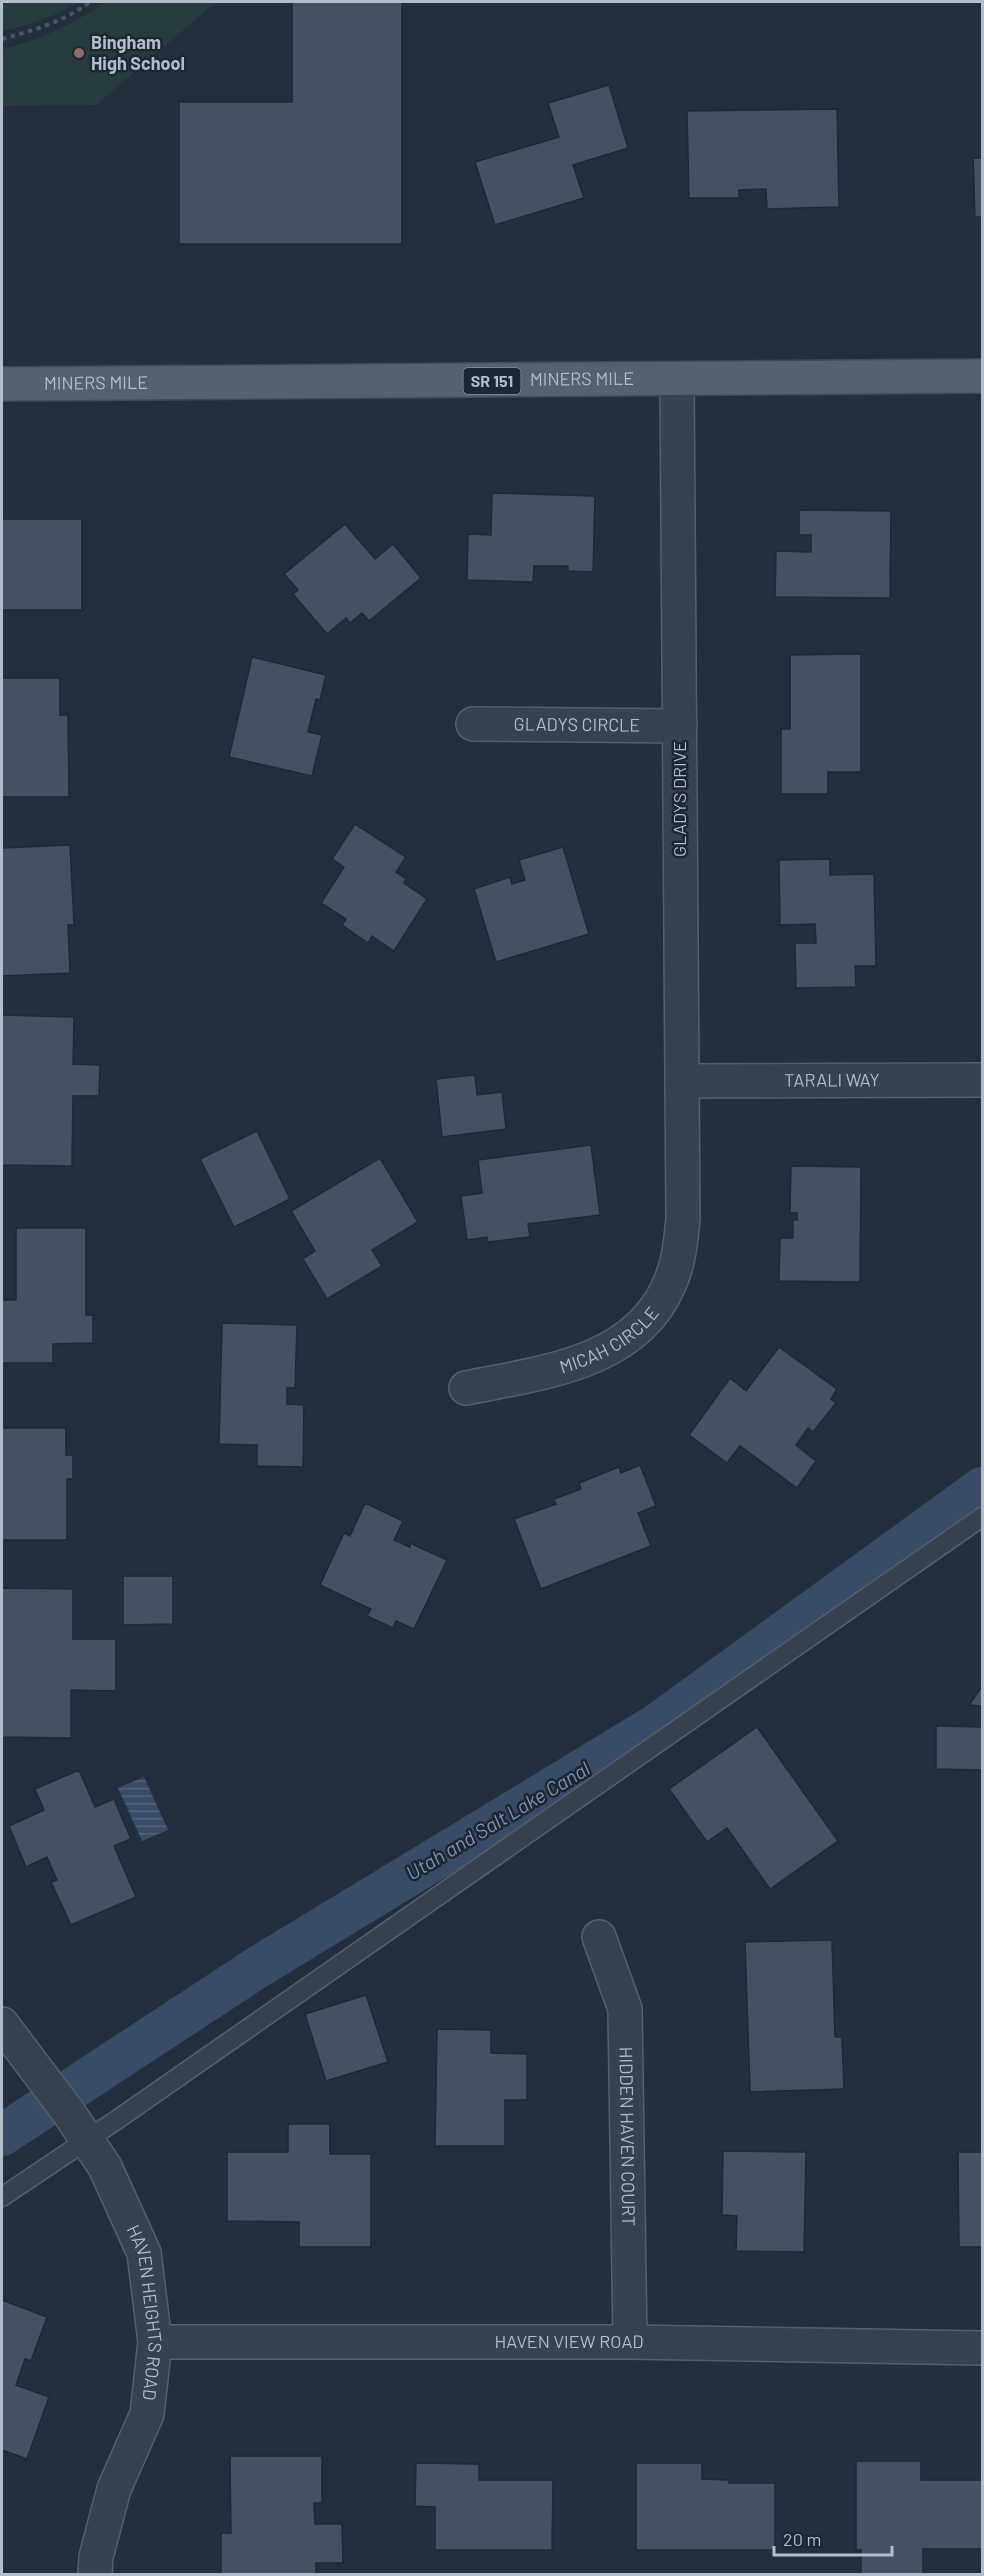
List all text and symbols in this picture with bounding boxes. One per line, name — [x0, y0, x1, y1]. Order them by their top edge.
place label: Bingham High School — [91, 31, 185, 74]
marker: Bingham High School — [72, 46, 86, 60]
street label: MINERS MILE — [530, 367, 634, 390]
road number: SR 151 — [464, 368, 520, 394]
street label: MINERS MILE — [44, 371, 148, 394]
street label: GLADYS CIRCLE — [514, 712, 640, 736]
street label: GLADYS DRIVE — [668, 741, 690, 857]
street label: TARALI WAY — [784, 1068, 880, 1091]
street label: MICAH CIRCLE — [557, 1302, 663, 1377]
water label: Utah and Salt Lake Canal — [401, 1756, 594, 1885]
street label: HIDDEN HAVEN COURT — [616, 2047, 640, 2226]
street label: HAVEN HEIGHTS ROAD — [123, 2221, 167, 2401]
street label: HAVEN VIEW ROAD — [494, 2330, 644, 2352]
scale bar — [774, 2519, 892, 2557]
text: 20 m — [783, 2528, 821, 2550]

